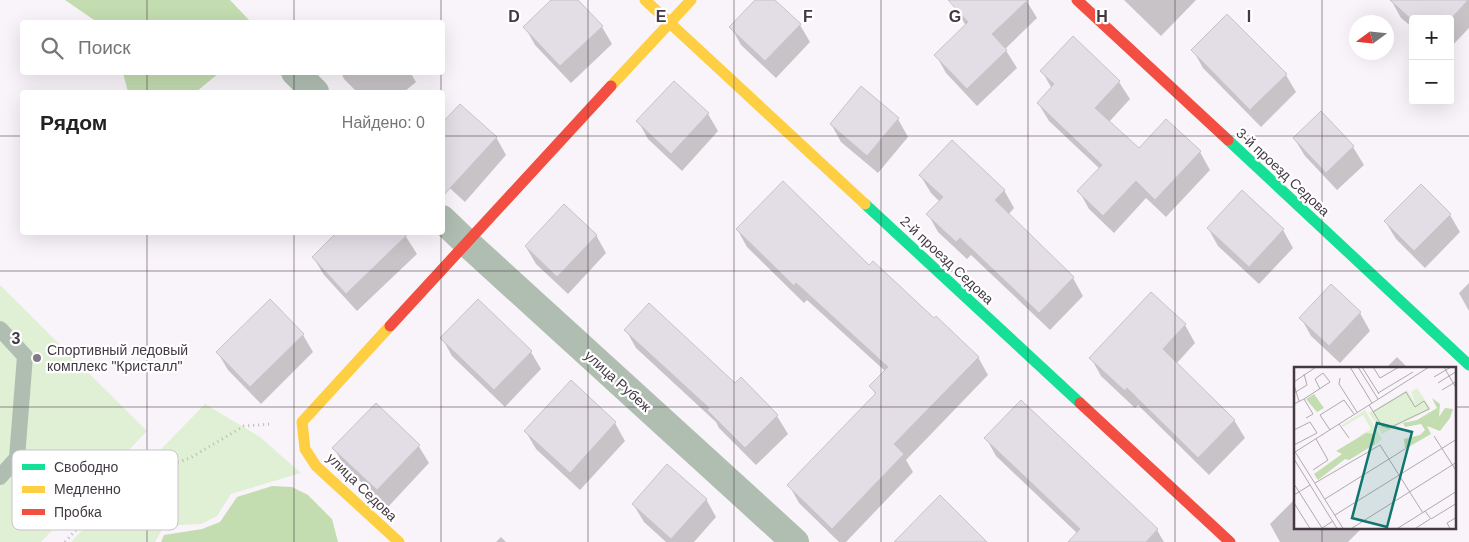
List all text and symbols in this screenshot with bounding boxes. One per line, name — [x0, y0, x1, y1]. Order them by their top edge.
text: D — [508, 8, 520, 25]
text: E — [656, 8, 667, 25]
text: F — [803, 8, 813, 25]
text: G — [949, 8, 961, 25]
text: H — [1096, 8, 1108, 25]
text: I — [1247, 8, 1251, 25]
north arrow — [1349, 15, 1394, 60]
map controls — [1409, 15, 1454, 105]
button: + — [1409, 15, 1454, 60]
search box — [20, 20, 445, 75]
icon: search — [38, 34, 66, 62]
text: Поиск — [78, 37, 131, 58]
button: − — [1409, 60, 1454, 105]
text: Рядом — [40, 111, 107, 134]
text: Найдено: 0 — [342, 114, 425, 131]
street label: 3-й проезд Седова — [1233, 125, 1333, 219]
street label: 2-й проезд Седова — [897, 213, 997, 307]
text: 3 — [12, 330, 21, 347]
place label: Спортивный ледовый комплекс "Кристалл" — [47, 342, 188, 374]
street label: улица Рубеж — [582, 347, 655, 415]
marker: Спортивный ледовый комплекс "Кристалл" — [31, 352, 43, 364]
inset map — [1294, 367, 1456, 530]
legend — [12, 450, 178, 530]
street label: улица Седова — [324, 450, 400, 525]
text: Свободно — [54, 459, 119, 475]
text: Медленно — [54, 481, 121, 497]
text: Пробка — [54, 504, 102, 520]

